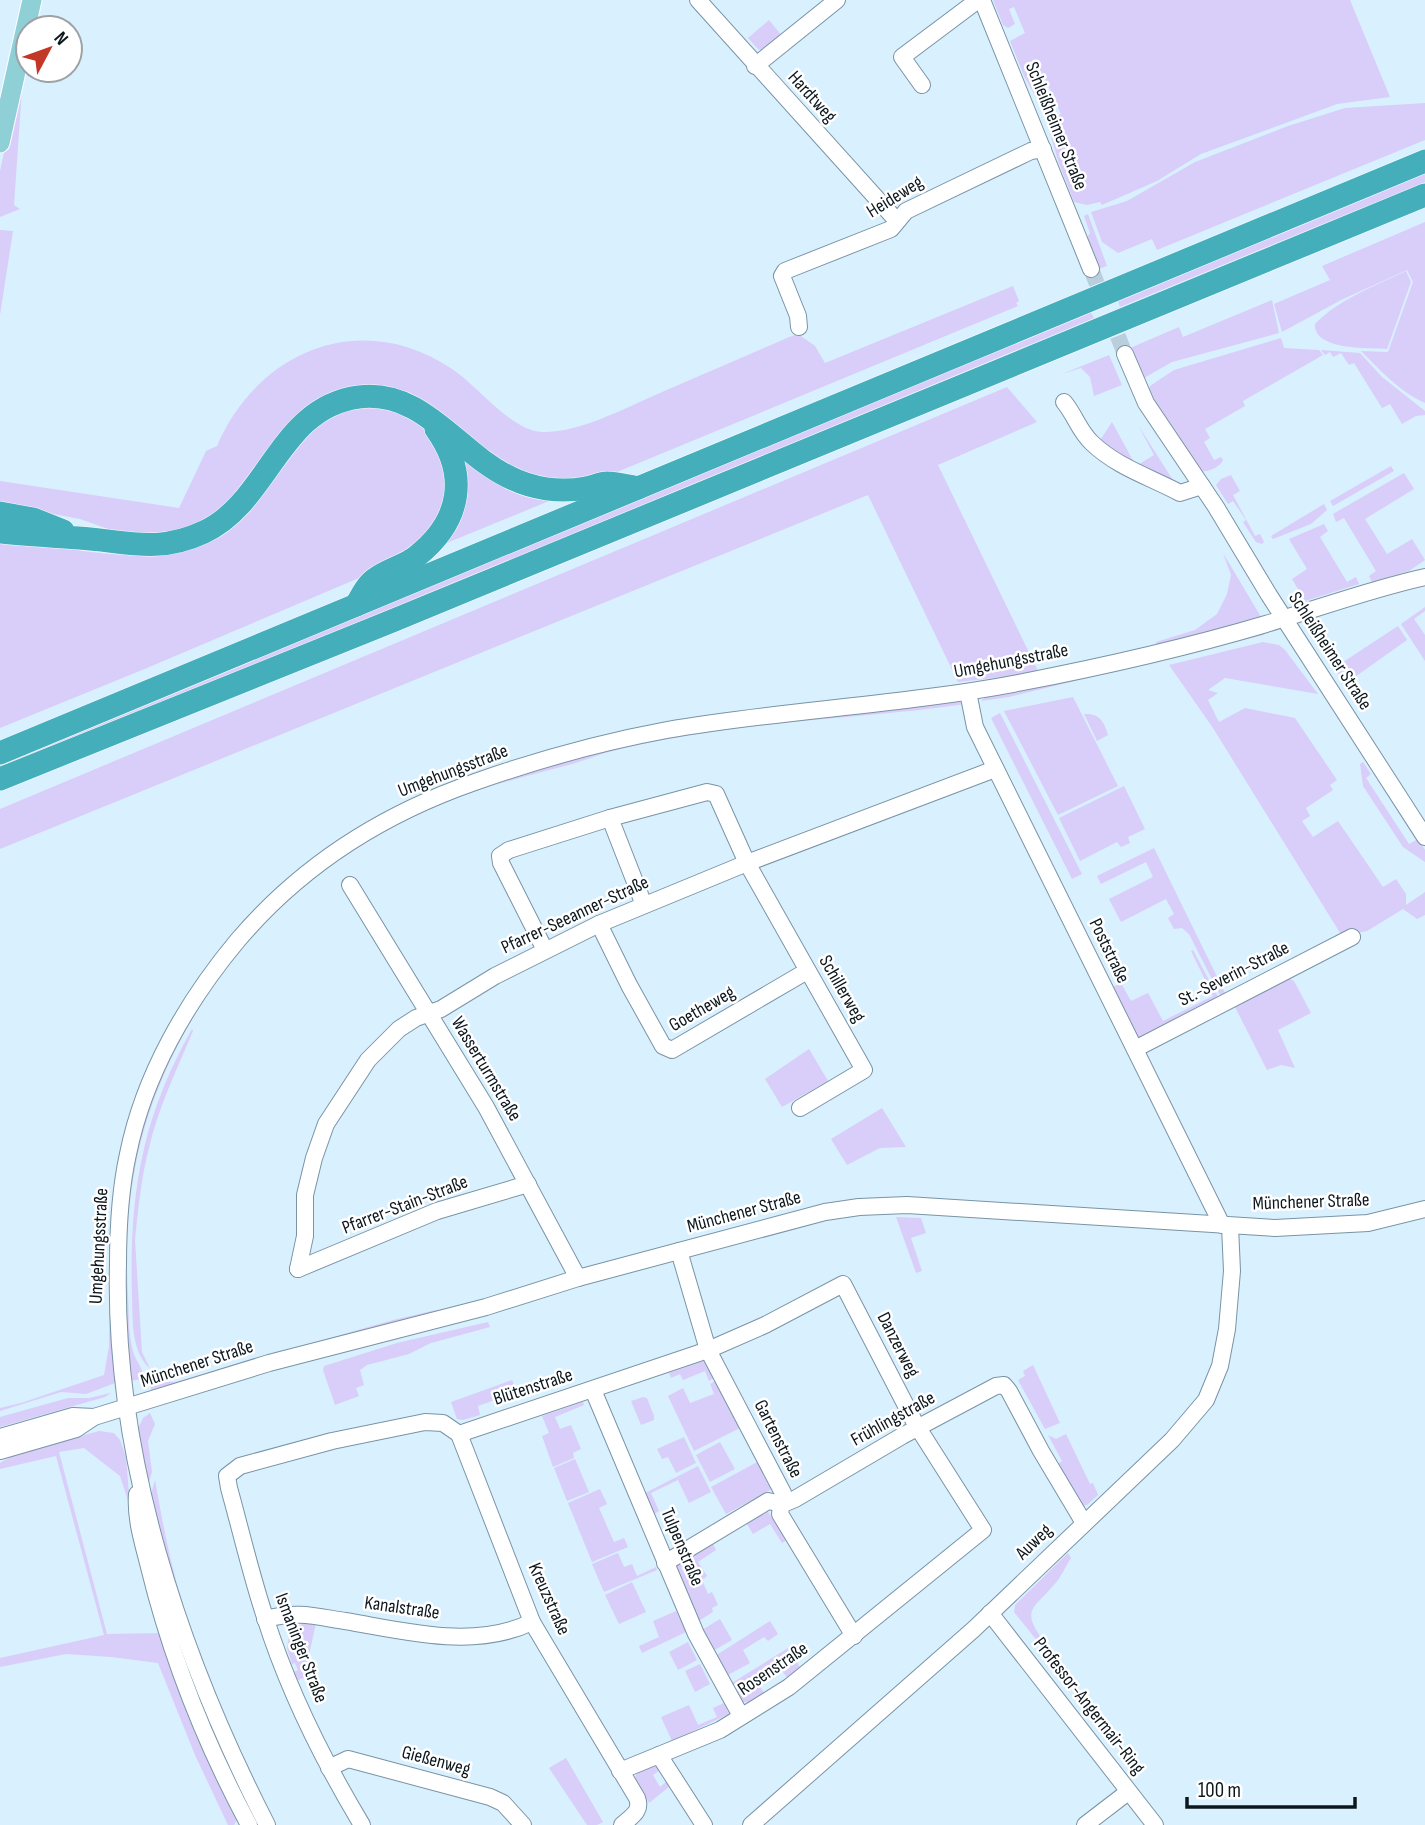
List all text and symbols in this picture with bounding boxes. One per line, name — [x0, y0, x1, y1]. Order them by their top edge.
north arrow — [14, 14, 84, 84]
text: N — [49, 27, 73, 50]
street label: Schleißheimer Straße — [1020, 59, 1092, 193]
street label: Hardtweg — [783, 66, 841, 128]
street label: Heideweg — [863, 171, 928, 223]
street label: Schleißheimer Straße — [1283, 588, 1377, 714]
street label: Umgehungsstraße — [952, 639, 1070, 683]
street label: Umgehungsstraße — [395, 740, 511, 802]
street label: Pfarrer-Seeanner-Straße — [498, 871, 652, 959]
street label: Poststraße — [1084, 915, 1134, 987]
street label: St.-Severin-Straße — [1175, 936, 1293, 1012]
street label: Schillerweg — [814, 951, 871, 1027]
street label: Goetheweg — [665, 981, 739, 1037]
street label: Wasserturmstraße — [446, 1012, 526, 1126]
street label: Pfarrer-Stain-Straße — [339, 1170, 471, 1240]
street label: Münchener Straße — [685, 1186, 803, 1238]
street label: Umgehungsstraße — [84, 1188, 114, 1304]
street label: Münchener Straße — [1252, 1188, 1370, 1216]
street label: Danzerweg — [872, 1308, 924, 1382]
street label: Münchener Straße — [138, 1335, 256, 1393]
street label: Blütenstraße — [490, 1363, 576, 1411]
street label: Frühlingstraße — [847, 1386, 939, 1452]
street label: Gartenstraße — [749, 1396, 807, 1482]
street label: Tulpenstraße — [655, 1505, 709, 1589]
street label: Auweg — [1010, 1519, 1057, 1566]
street label: Kreuzstraße — [523, 1559, 575, 1639]
street label: Ismaninger Straße — [270, 1590, 332, 1706]
street label: Kanalstraße — [363, 1591, 441, 1625]
street label: Professor-Angermair-Ring — [1028, 1633, 1150, 1779]
street label: Rosenstraße — [734, 1637, 812, 1701]
street label: Gießenweg — [399, 1741, 473, 1781]
scale bar — [1187, 1766, 1355, 1810]
text: 100 m — [1198, 1778, 1241, 1803]

